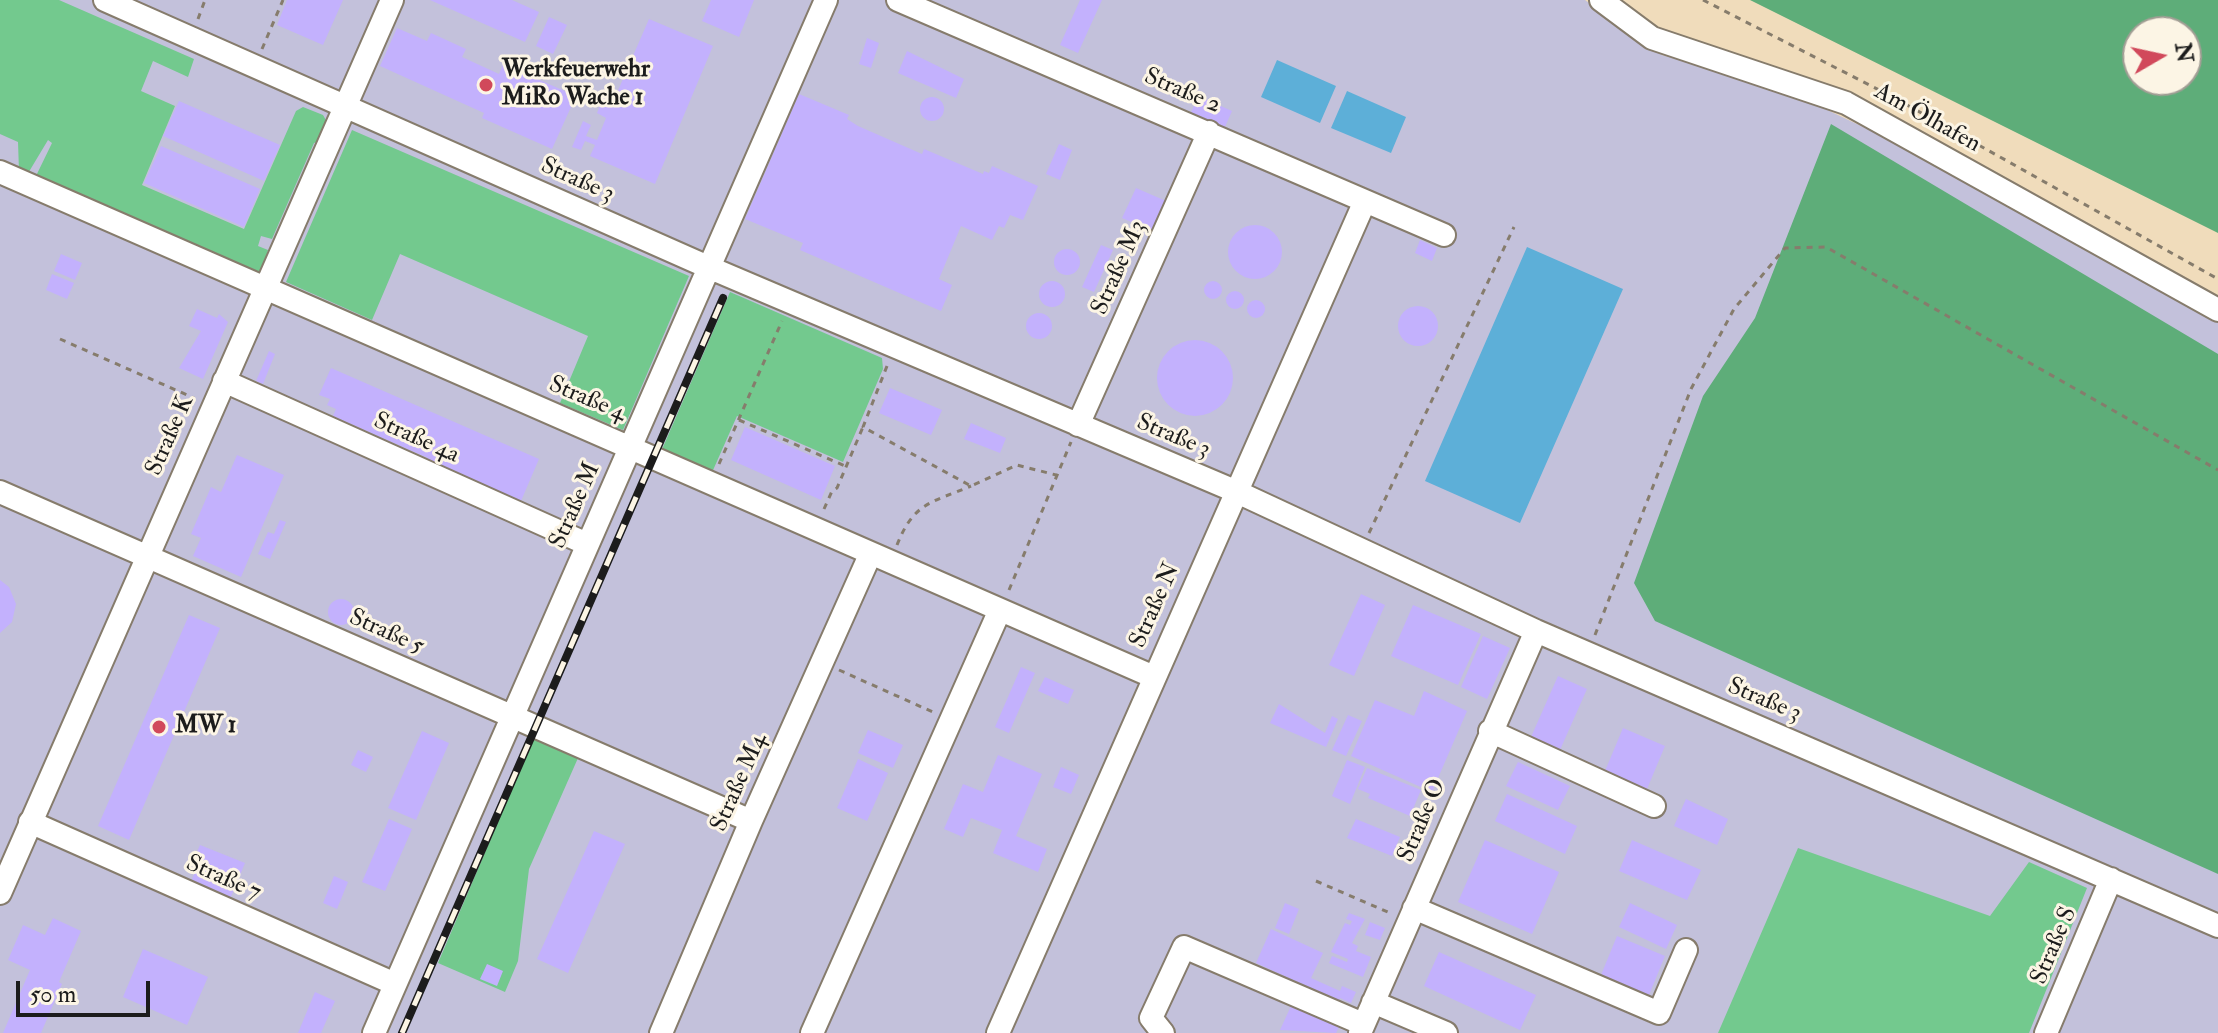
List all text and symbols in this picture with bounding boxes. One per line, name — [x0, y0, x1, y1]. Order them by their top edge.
north arrow — [2122, 16, 2202, 96]
text: N — [2168, 41, 2199, 64]
place label: Werkfeuerwehr MiRo Wache 1 — [502, 57, 650, 113]
street label: Straße 2 — [1139, 63, 1225, 121]
marker: Werkfeuerwehr MiRo Wache 1 — [477, 76, 495, 94]
street label: Am Ölhafen — [1869, 78, 1985, 160]
street label: Straße 3 — [536, 152, 618, 210]
street label: Straße M3 — [1086, 216, 1154, 320]
street label: Straße 4 — [544, 371, 630, 429]
street label: Straße K — [141, 391, 201, 481]
street label: Straße 4a — [369, 407, 463, 471]
street label: Straße 3 — [1132, 409, 1214, 465]
street label: Straße M — [544, 458, 608, 554]
street label: Straße N — [1125, 559, 1187, 653]
street label: Straße 5 — [344, 604, 428, 662]
street label: Straße 3 — [1723, 673, 1805, 729]
place label: MW 1 — [175, 713, 236, 741]
marker: MW 1 — [150, 718, 168, 736]
street label: Straße M4 — [706, 730, 774, 836]
street label: Straße O — [1393, 775, 1453, 867]
street label: Straße 7 — [181, 850, 265, 908]
street label: Straße S — [2026, 903, 2084, 989]
scale bar — [20, 965, 154, 1015]
text: 50 m — [30, 979, 76, 1010]

